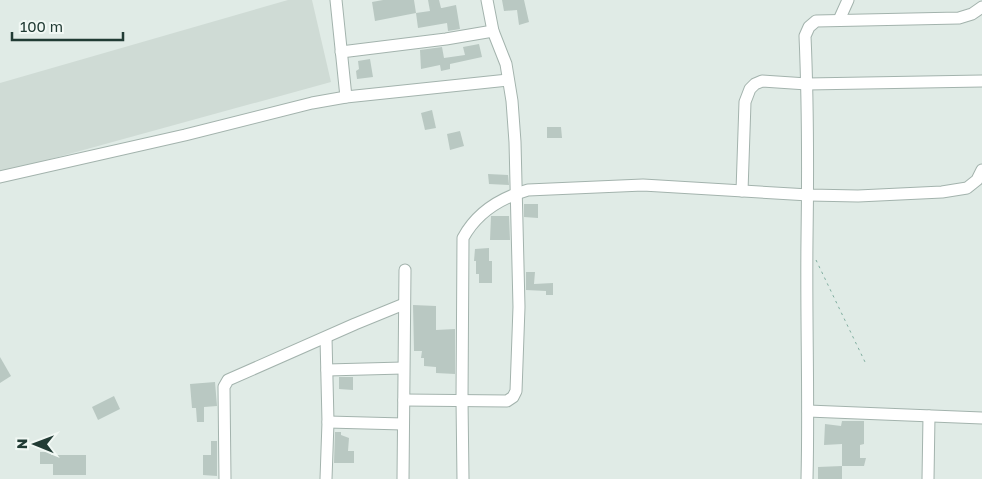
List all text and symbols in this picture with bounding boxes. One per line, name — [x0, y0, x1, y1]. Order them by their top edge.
scale bar — [12, 10, 124, 42]
text: 100 m — [20, 17, 63, 35]
north arrow — [10, 419, 60, 469]
text: N — [13, 438, 30, 449]

